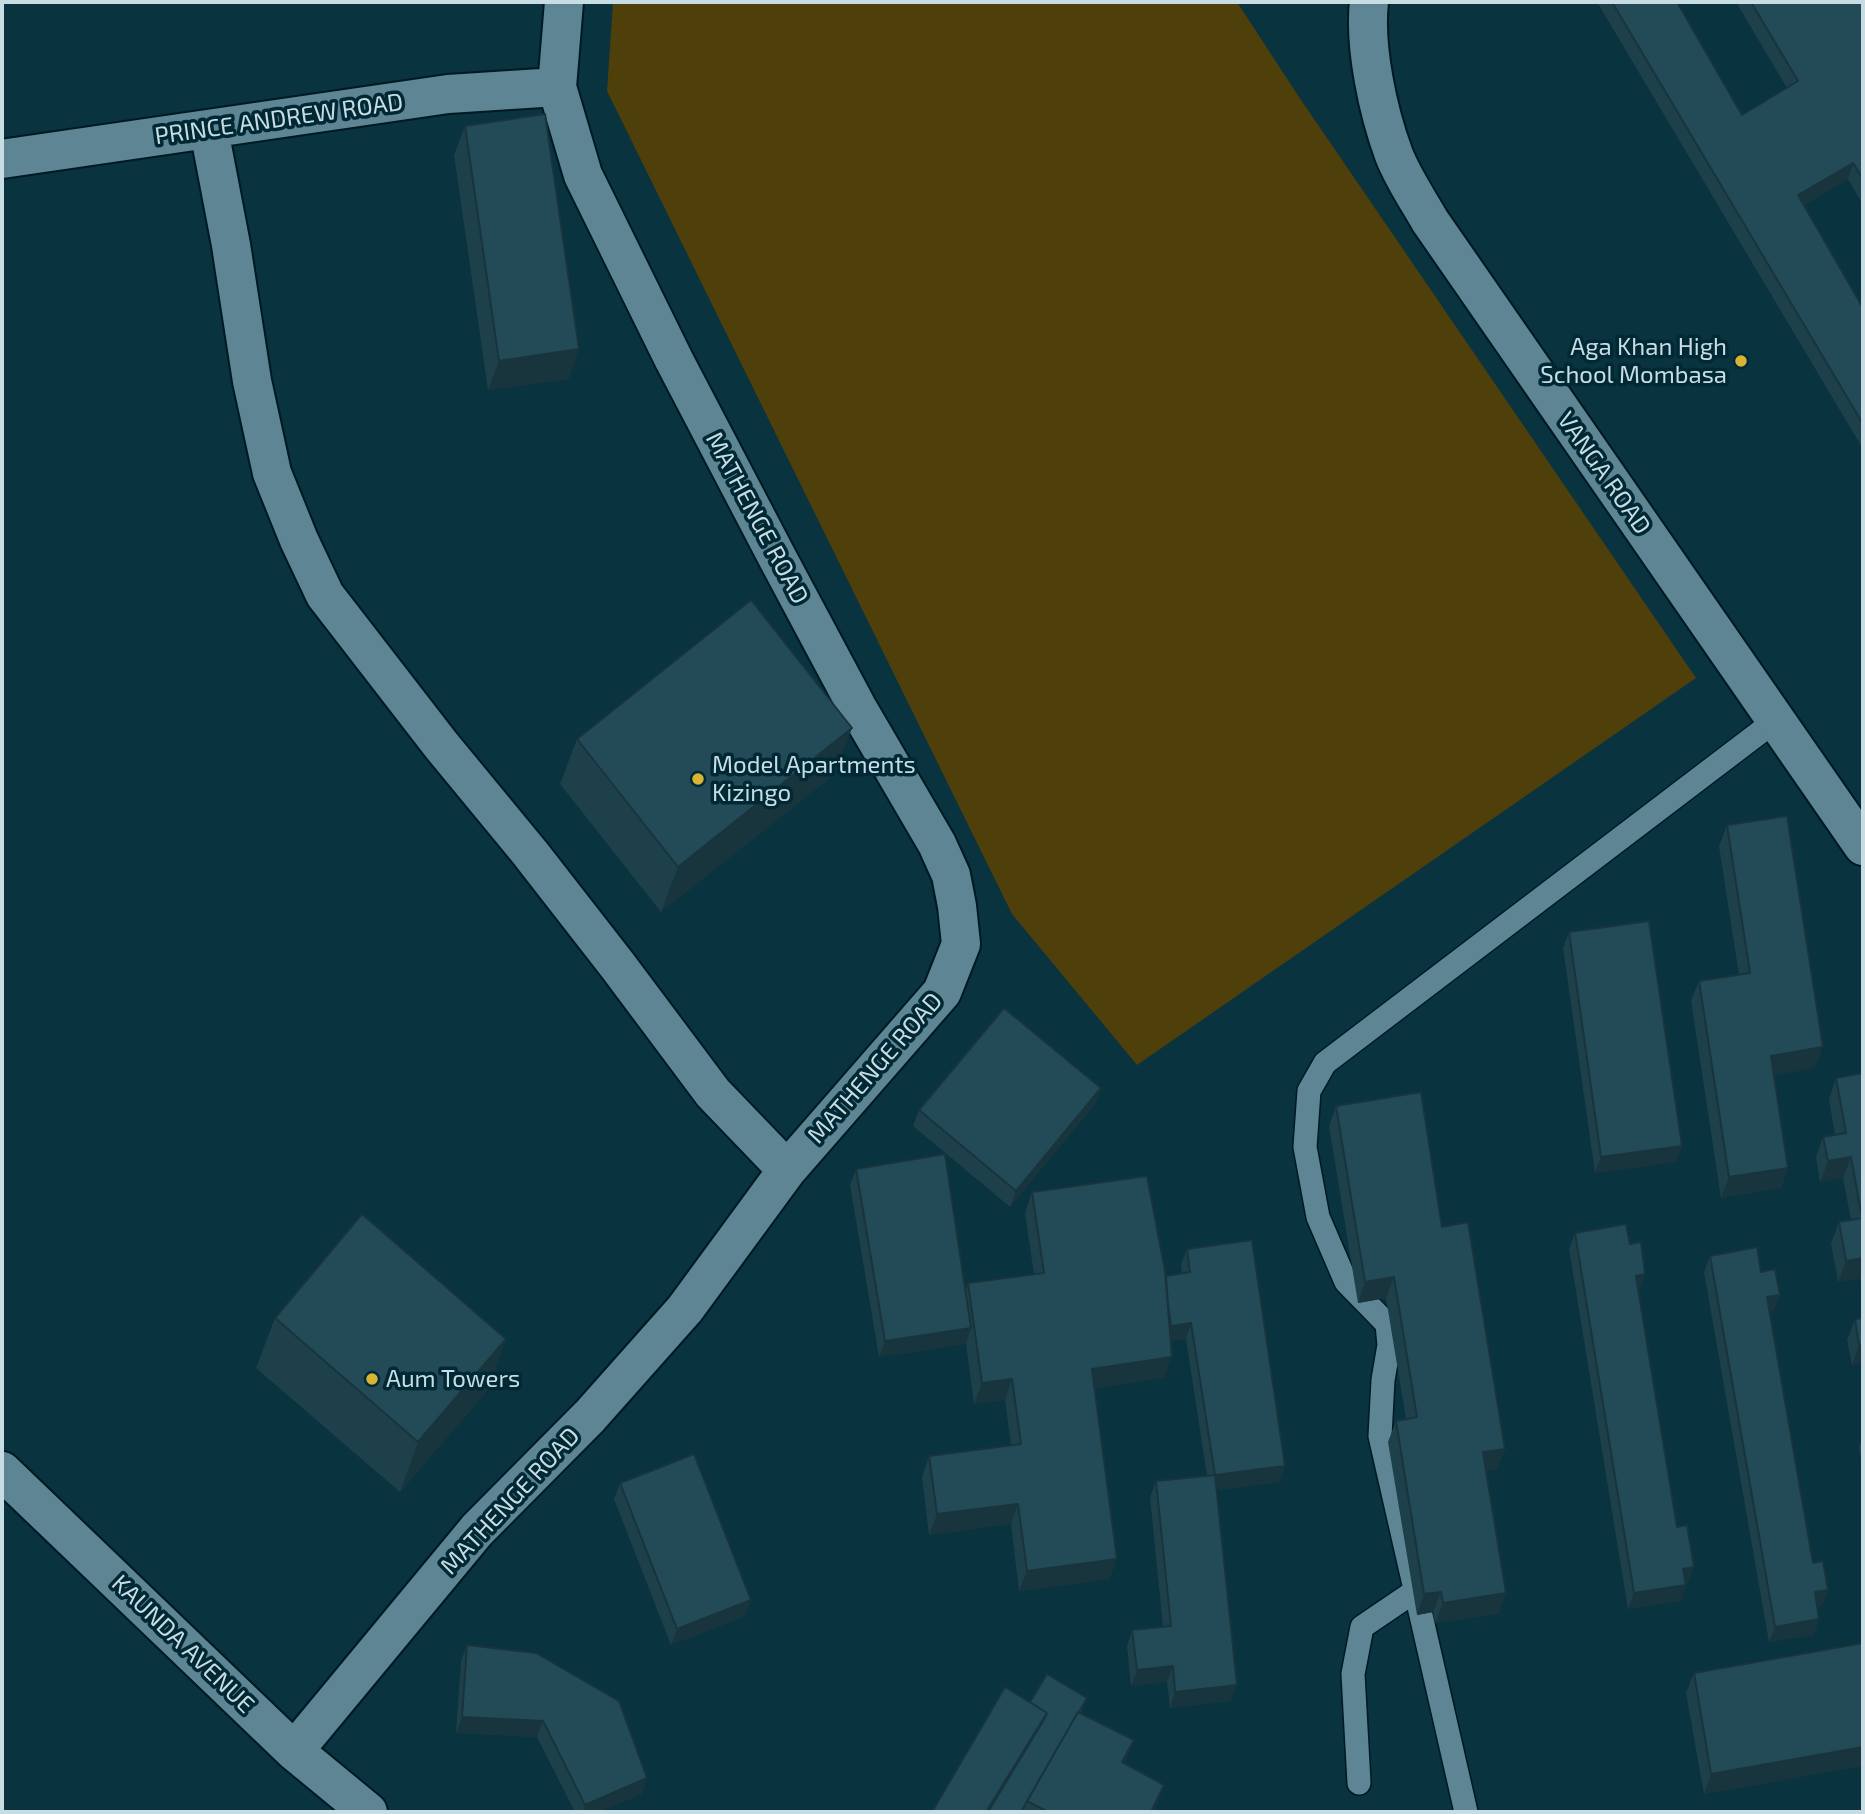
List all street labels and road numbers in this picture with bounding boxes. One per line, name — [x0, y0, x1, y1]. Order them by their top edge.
street label: PRINCE ANDREW ROAD — [153, 87, 405, 151]
street label: VANGA ROAD — [1551, 406, 1657, 540]
street label: MATHENGE ROAD — [700, 427, 814, 609]
street label: MATHENGE ROAD — [802, 987, 948, 1149]
street label: MATHENGE ROAD — [435, 1422, 585, 1580]
street label: KAUNDA AVENUE — [106, 1569, 260, 1719]

